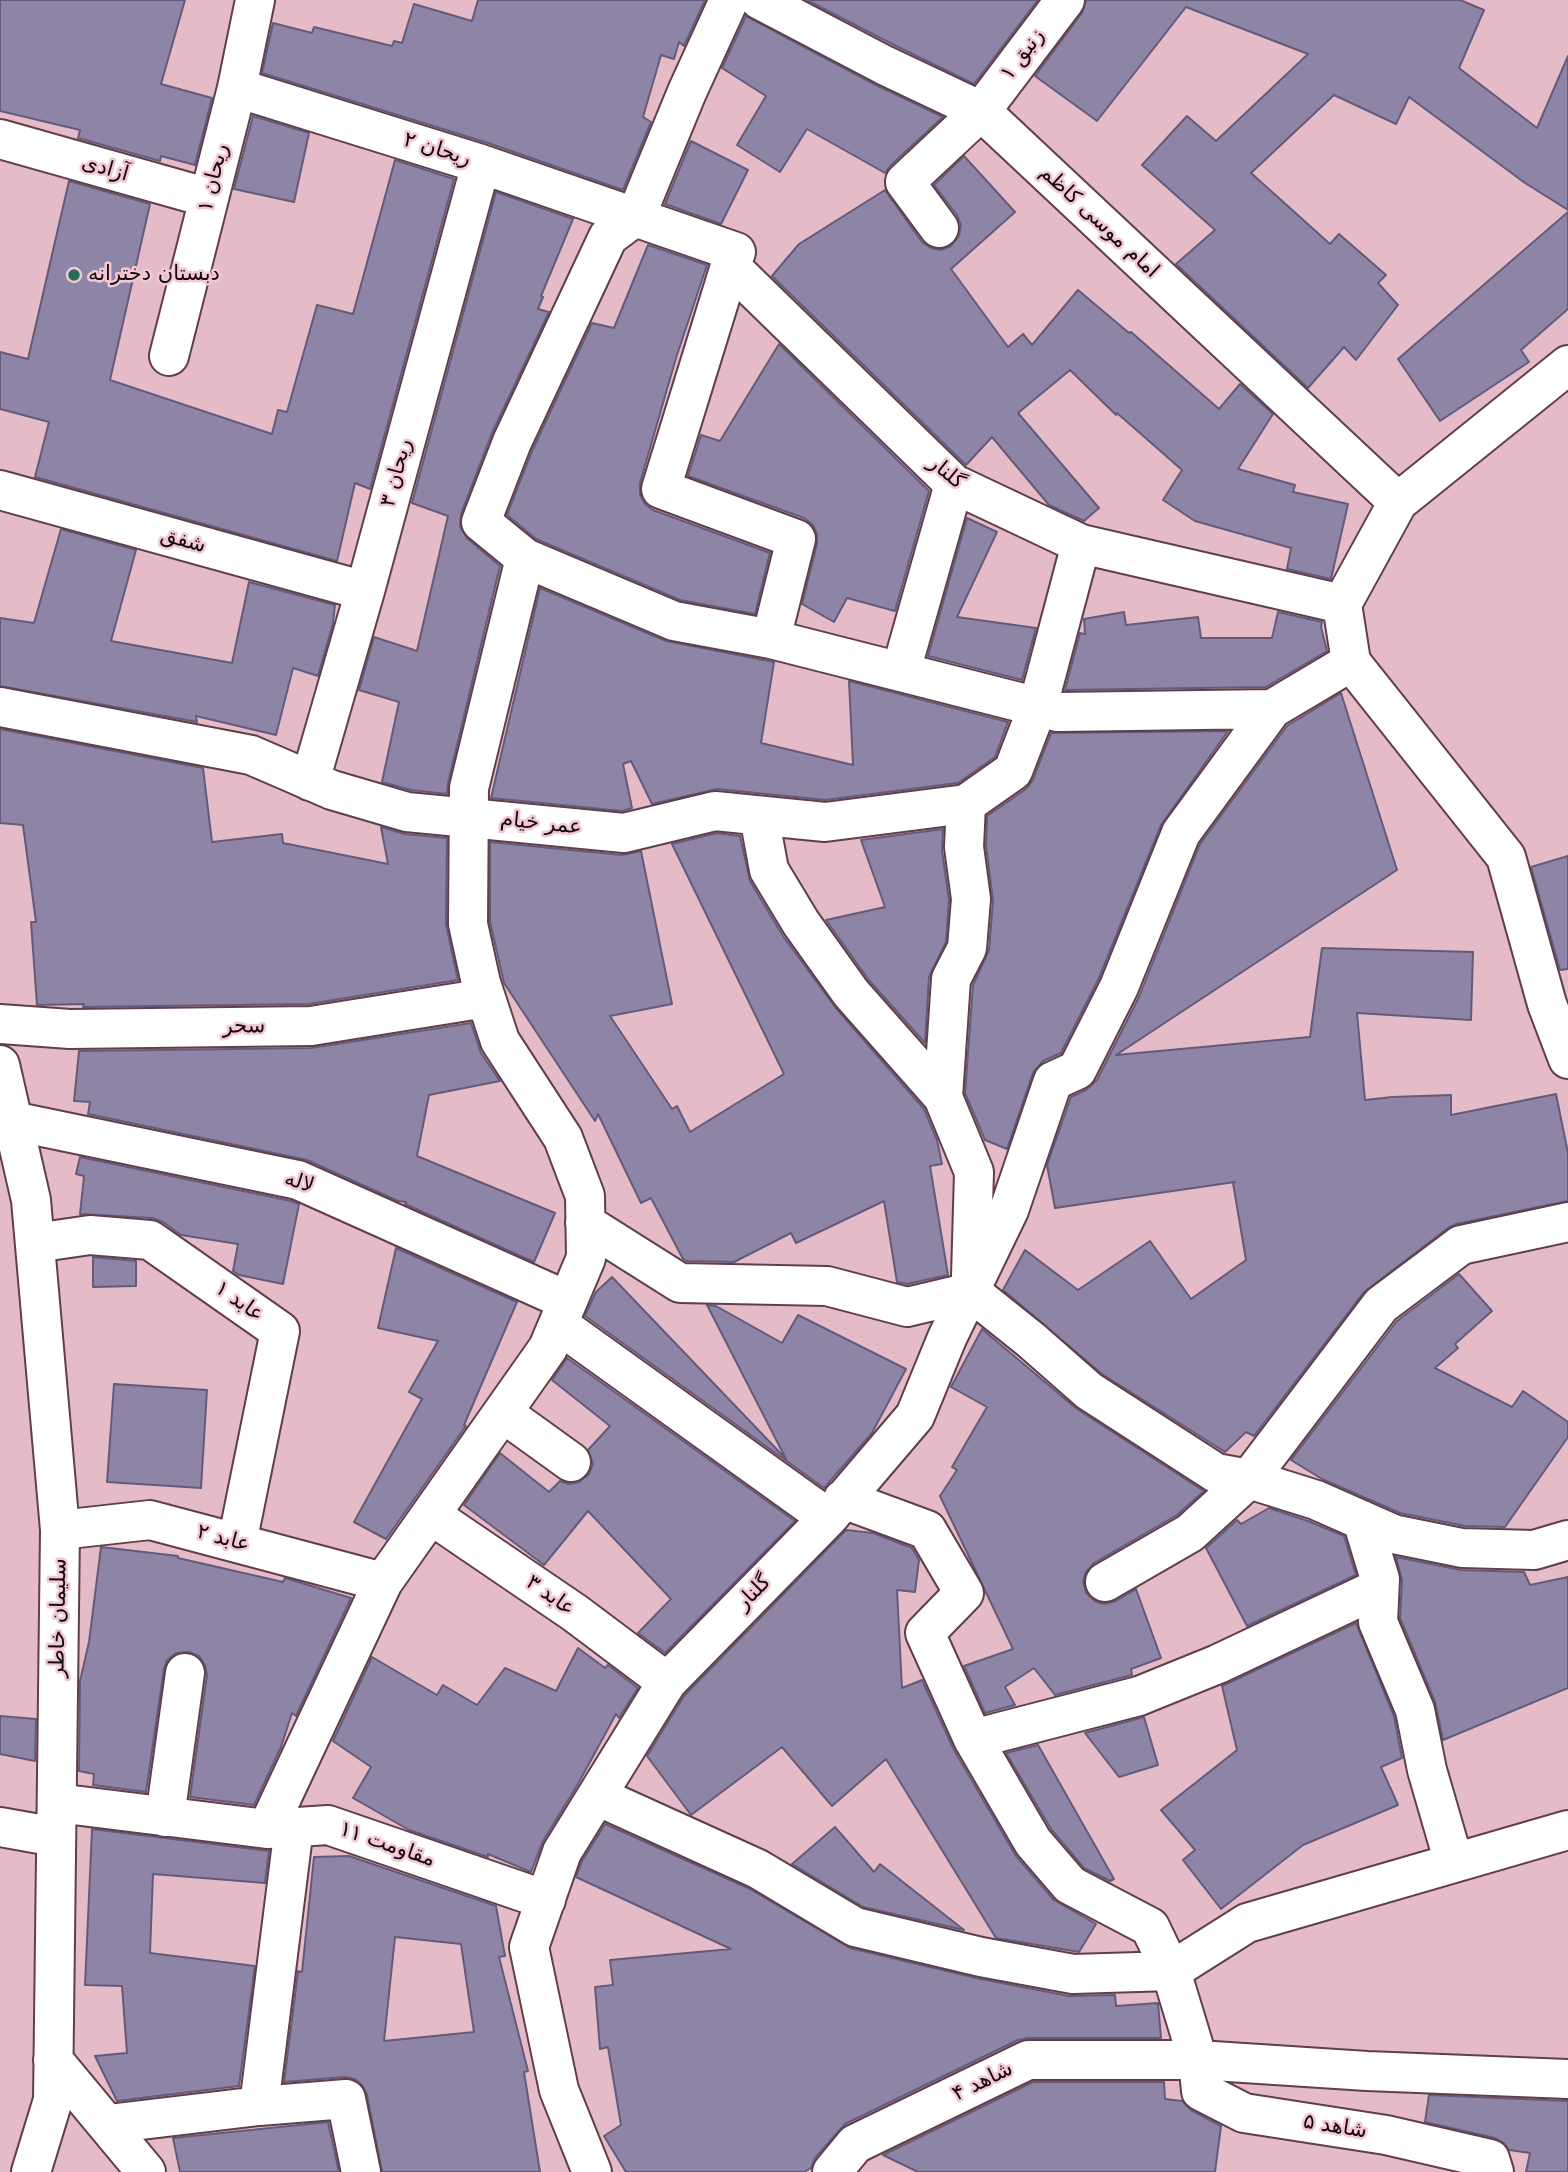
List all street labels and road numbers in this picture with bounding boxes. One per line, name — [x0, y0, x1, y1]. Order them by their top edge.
street label: زنبق ۱ — [996, 24, 1050, 86]
street label: ریحان ۲ — [400, 128, 474, 172]
street label: ریحان ۱ — [193, 141, 235, 215]
street label: آزادی — [79, 150, 131, 188]
street label: امام موسی کاظم — [1034, 160, 1164, 284]
street label: ریحان ۳ — [376, 436, 418, 510]
street label: گلنار — [923, 451, 969, 495]
street label: شفق — [158, 523, 208, 559]
street label: عمر خیام — [499, 807, 583, 841]
street label: سحر — [222, 1014, 266, 1040]
street label: لاله — [281, 1166, 317, 1200]
street label: عابد ۱ — [210, 1276, 268, 1328]
street label: عابد ۲ — [194, 1520, 252, 1558]
street label: سلیمان خاطر — [45, 1558, 73, 1678]
street label: عابد ۳ — [521, 1570, 579, 1622]
street label: گلنار — [731, 1570, 777, 1616]
street label: مقاومت ۱۱ — [336, 1817, 438, 1873]
street label: شاهد ۴ — [949, 2057, 1017, 2107]
street label: شاهد ۵ — [1301, 2110, 1369, 2144]

